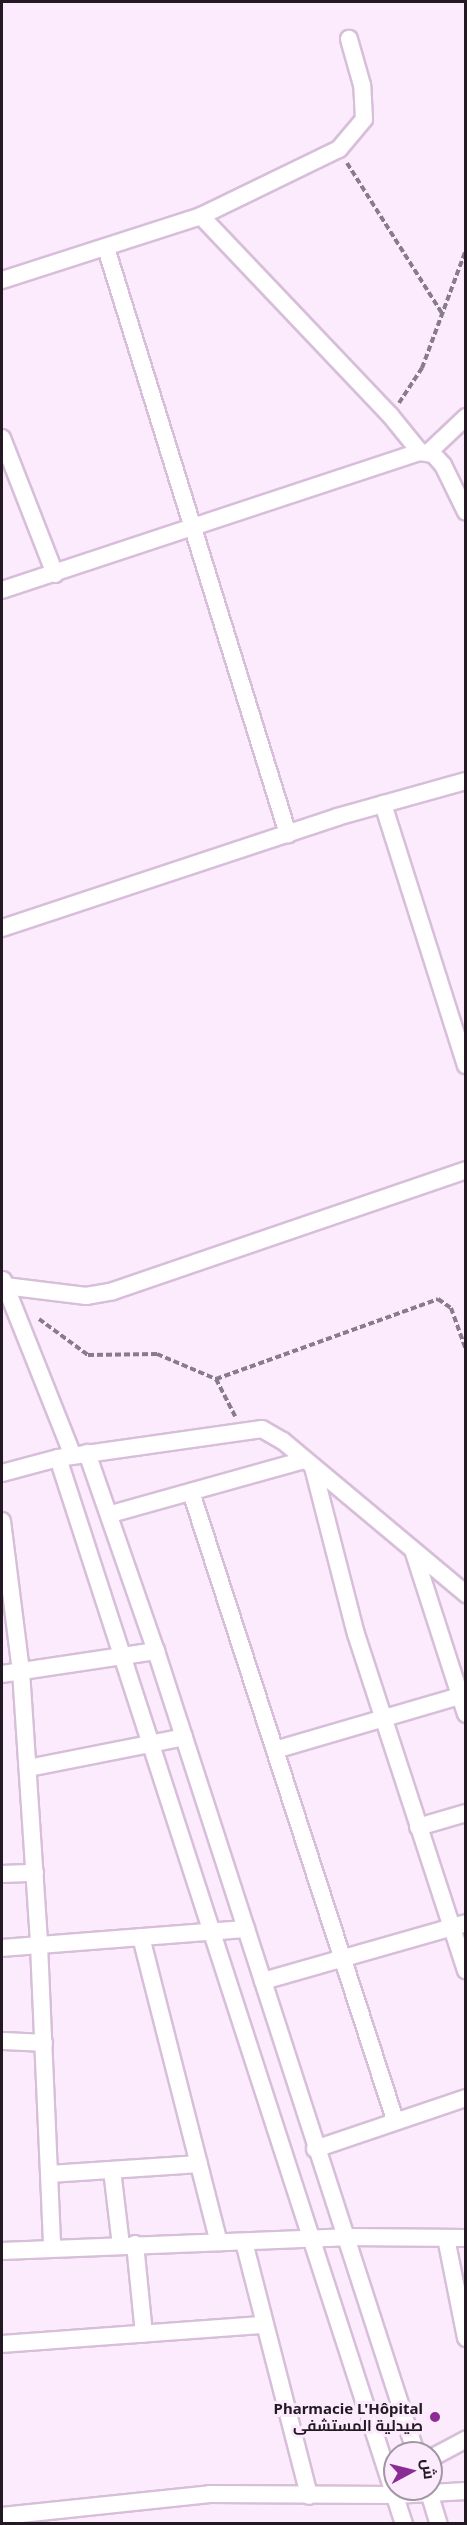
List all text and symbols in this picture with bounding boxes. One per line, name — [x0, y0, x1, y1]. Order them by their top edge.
place label: Pharmacie L'Hôpital صيدلية المستشفى — [274, 2399, 423, 2434]
marker: Pharmacie L'Hôpital صيدلية المستشفى — [428, 2410, 442, 2424]
north arrow — [383, 2441, 443, 2501]
text: ش — [417, 2458, 441, 2481]

